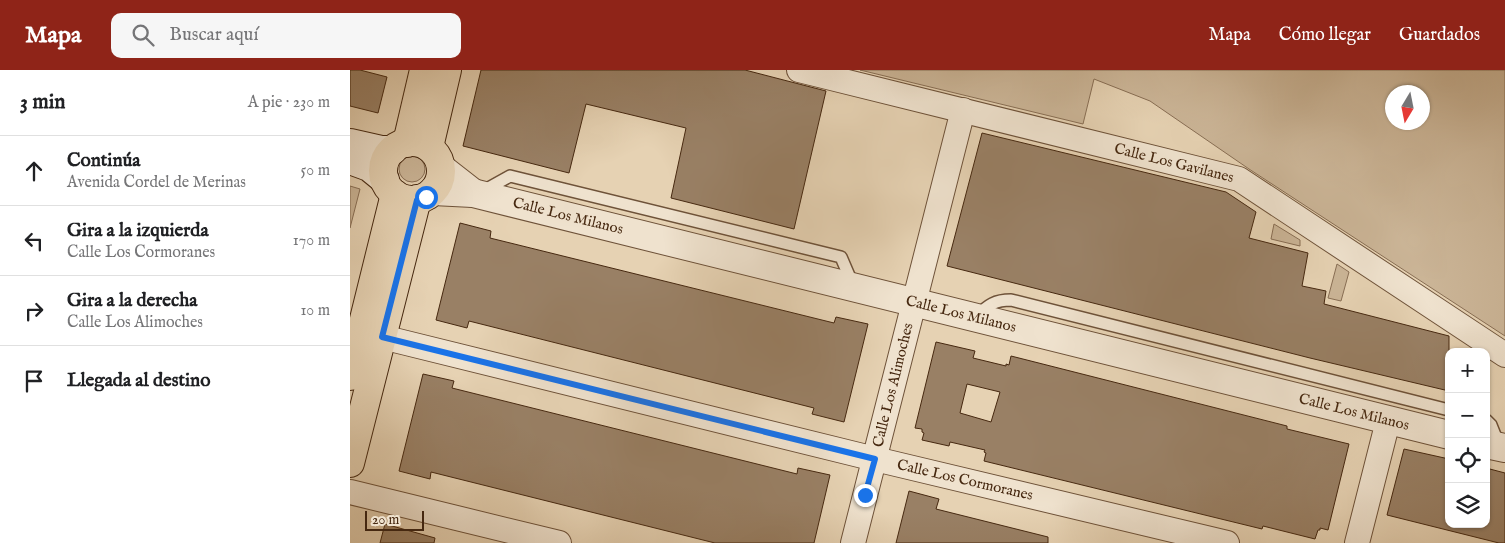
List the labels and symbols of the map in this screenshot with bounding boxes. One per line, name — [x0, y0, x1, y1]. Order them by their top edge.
north arrow — [1385, 85, 1430, 130]
street label: Calle Los Gavilanes — [1112, 139, 1236, 187]
route start — [415, 186, 438, 209]
street label: Calle Los Milanos — [511, 193, 625, 239]
street label: Calle Los Milanos — [904, 291, 1018, 337]
street label: Calle Los Alimoches — [868, 321, 918, 449]
street label: Calle Los Milanos — [1297, 389, 1411, 435]
street label: Calle Los Cormoranes — [895, 455, 1035, 505]
route end — [854, 484, 877, 507]
scale bar — [365, 508, 424, 531]

